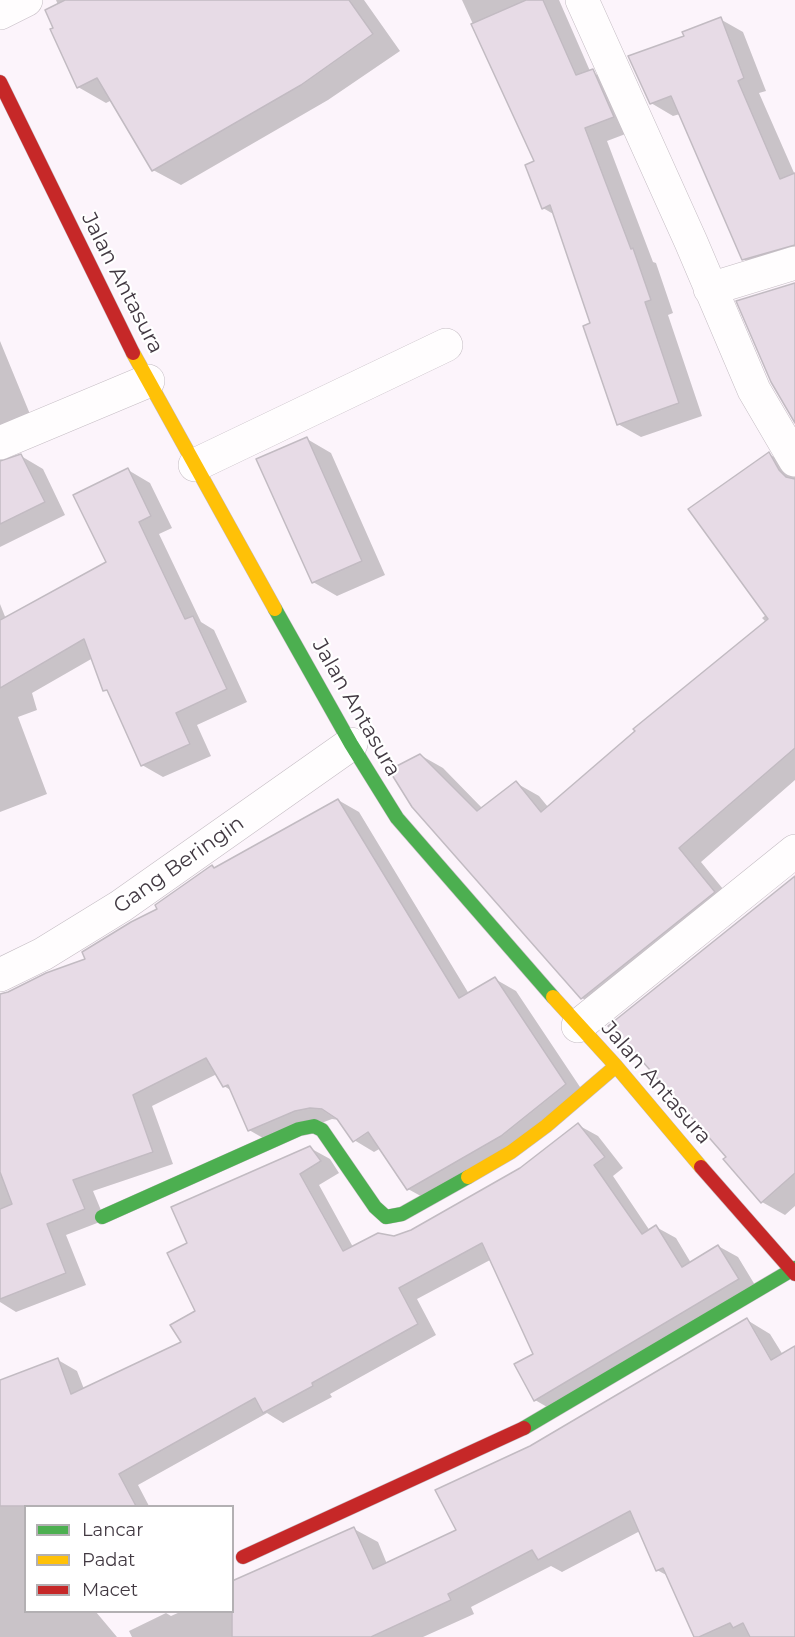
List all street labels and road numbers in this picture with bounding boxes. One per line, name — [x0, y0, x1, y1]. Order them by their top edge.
street label: Jalan Antasura — [76, 208, 168, 358]
street label: Jalan Antasura — [306, 635, 406, 781]
street label: Gang Beringin — [109, 811, 249, 919]
street label: Jalan Antasura — [596, 1016, 716, 1150]

